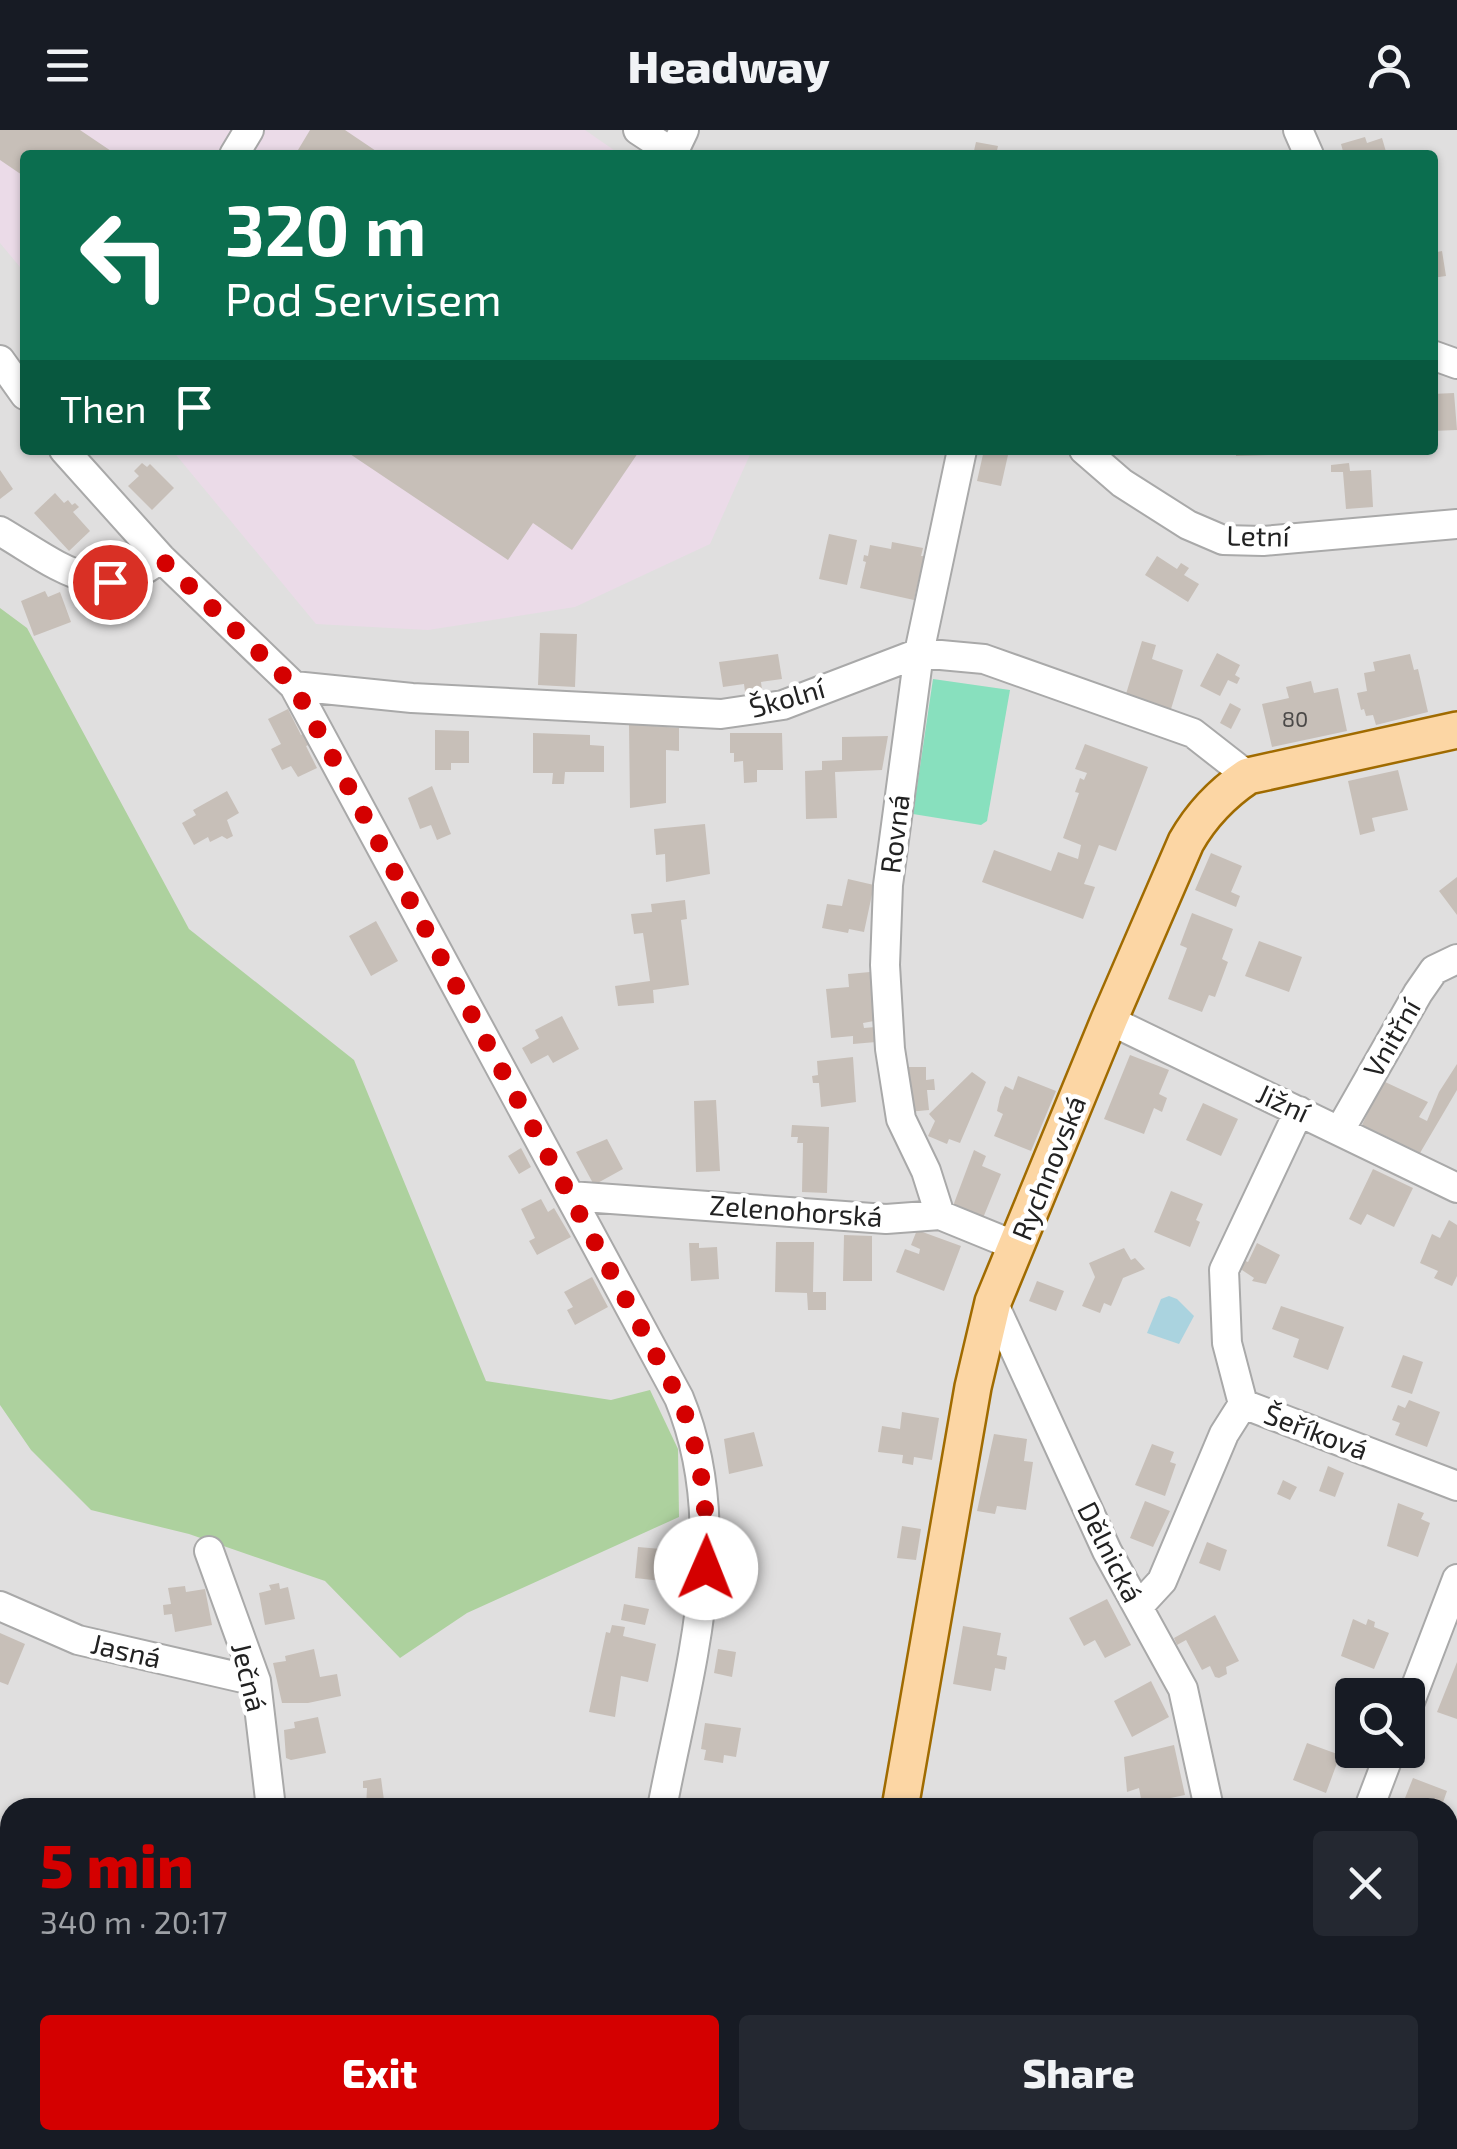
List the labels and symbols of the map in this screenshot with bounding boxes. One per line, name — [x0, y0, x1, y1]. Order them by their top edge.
street label: Letní — [1226, 517, 1291, 553]
pin — [68, 540, 153, 625]
street label: Školní — [745, 670, 829, 724]
house number: 80 — [1282, 705, 1308, 731]
street label: Rovná — [872, 792, 916, 875]
street label: Vnitřní — [1355, 991, 1428, 1083]
street label: Jižní — [1252, 1075, 1316, 1129]
street label: Rychnovská — [1004, 1091, 1092, 1245]
street label: Zelenohorská — [708, 1187, 884, 1233]
street label: Šeříková — [1260, 1396, 1373, 1466]
street label: Dělnická — [1071, 1495, 1151, 1608]
position arrow — [654, 1516, 758, 1620]
street label: Jasná — [88, 1626, 165, 1675]
street label: Ječná — [225, 1639, 275, 1715]

